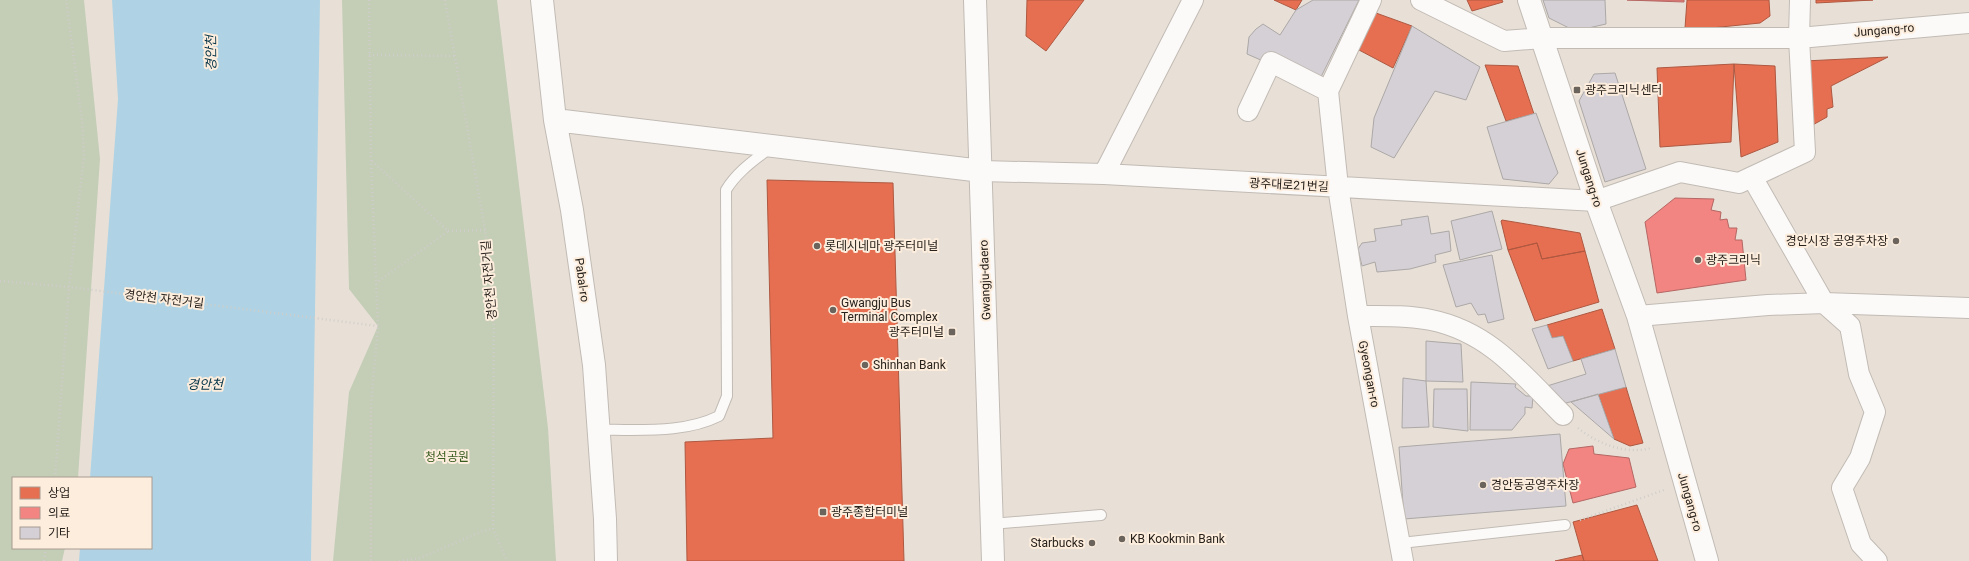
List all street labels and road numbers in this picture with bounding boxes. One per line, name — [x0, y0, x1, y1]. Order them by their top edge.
street label: Jungang-ro — [1853, 20, 1915, 40]
street label: Jungang-ro — [1573, 147, 1605, 209]
street label: 광주대로21번길 — [1249, 176, 1329, 194]
street label: 경안천 자전거길 — [479, 239, 499, 321]
street label: Gwangju-daero — [977, 239, 993, 320]
street label: Pabal-ro — [572, 257, 592, 303]
street label: 경안천 자전거길 — [123, 287, 205, 311]
street label: Gyeongan-ro — [1356, 339, 1382, 409]
street label: Jungang-ro — [1675, 471, 1705, 533]

